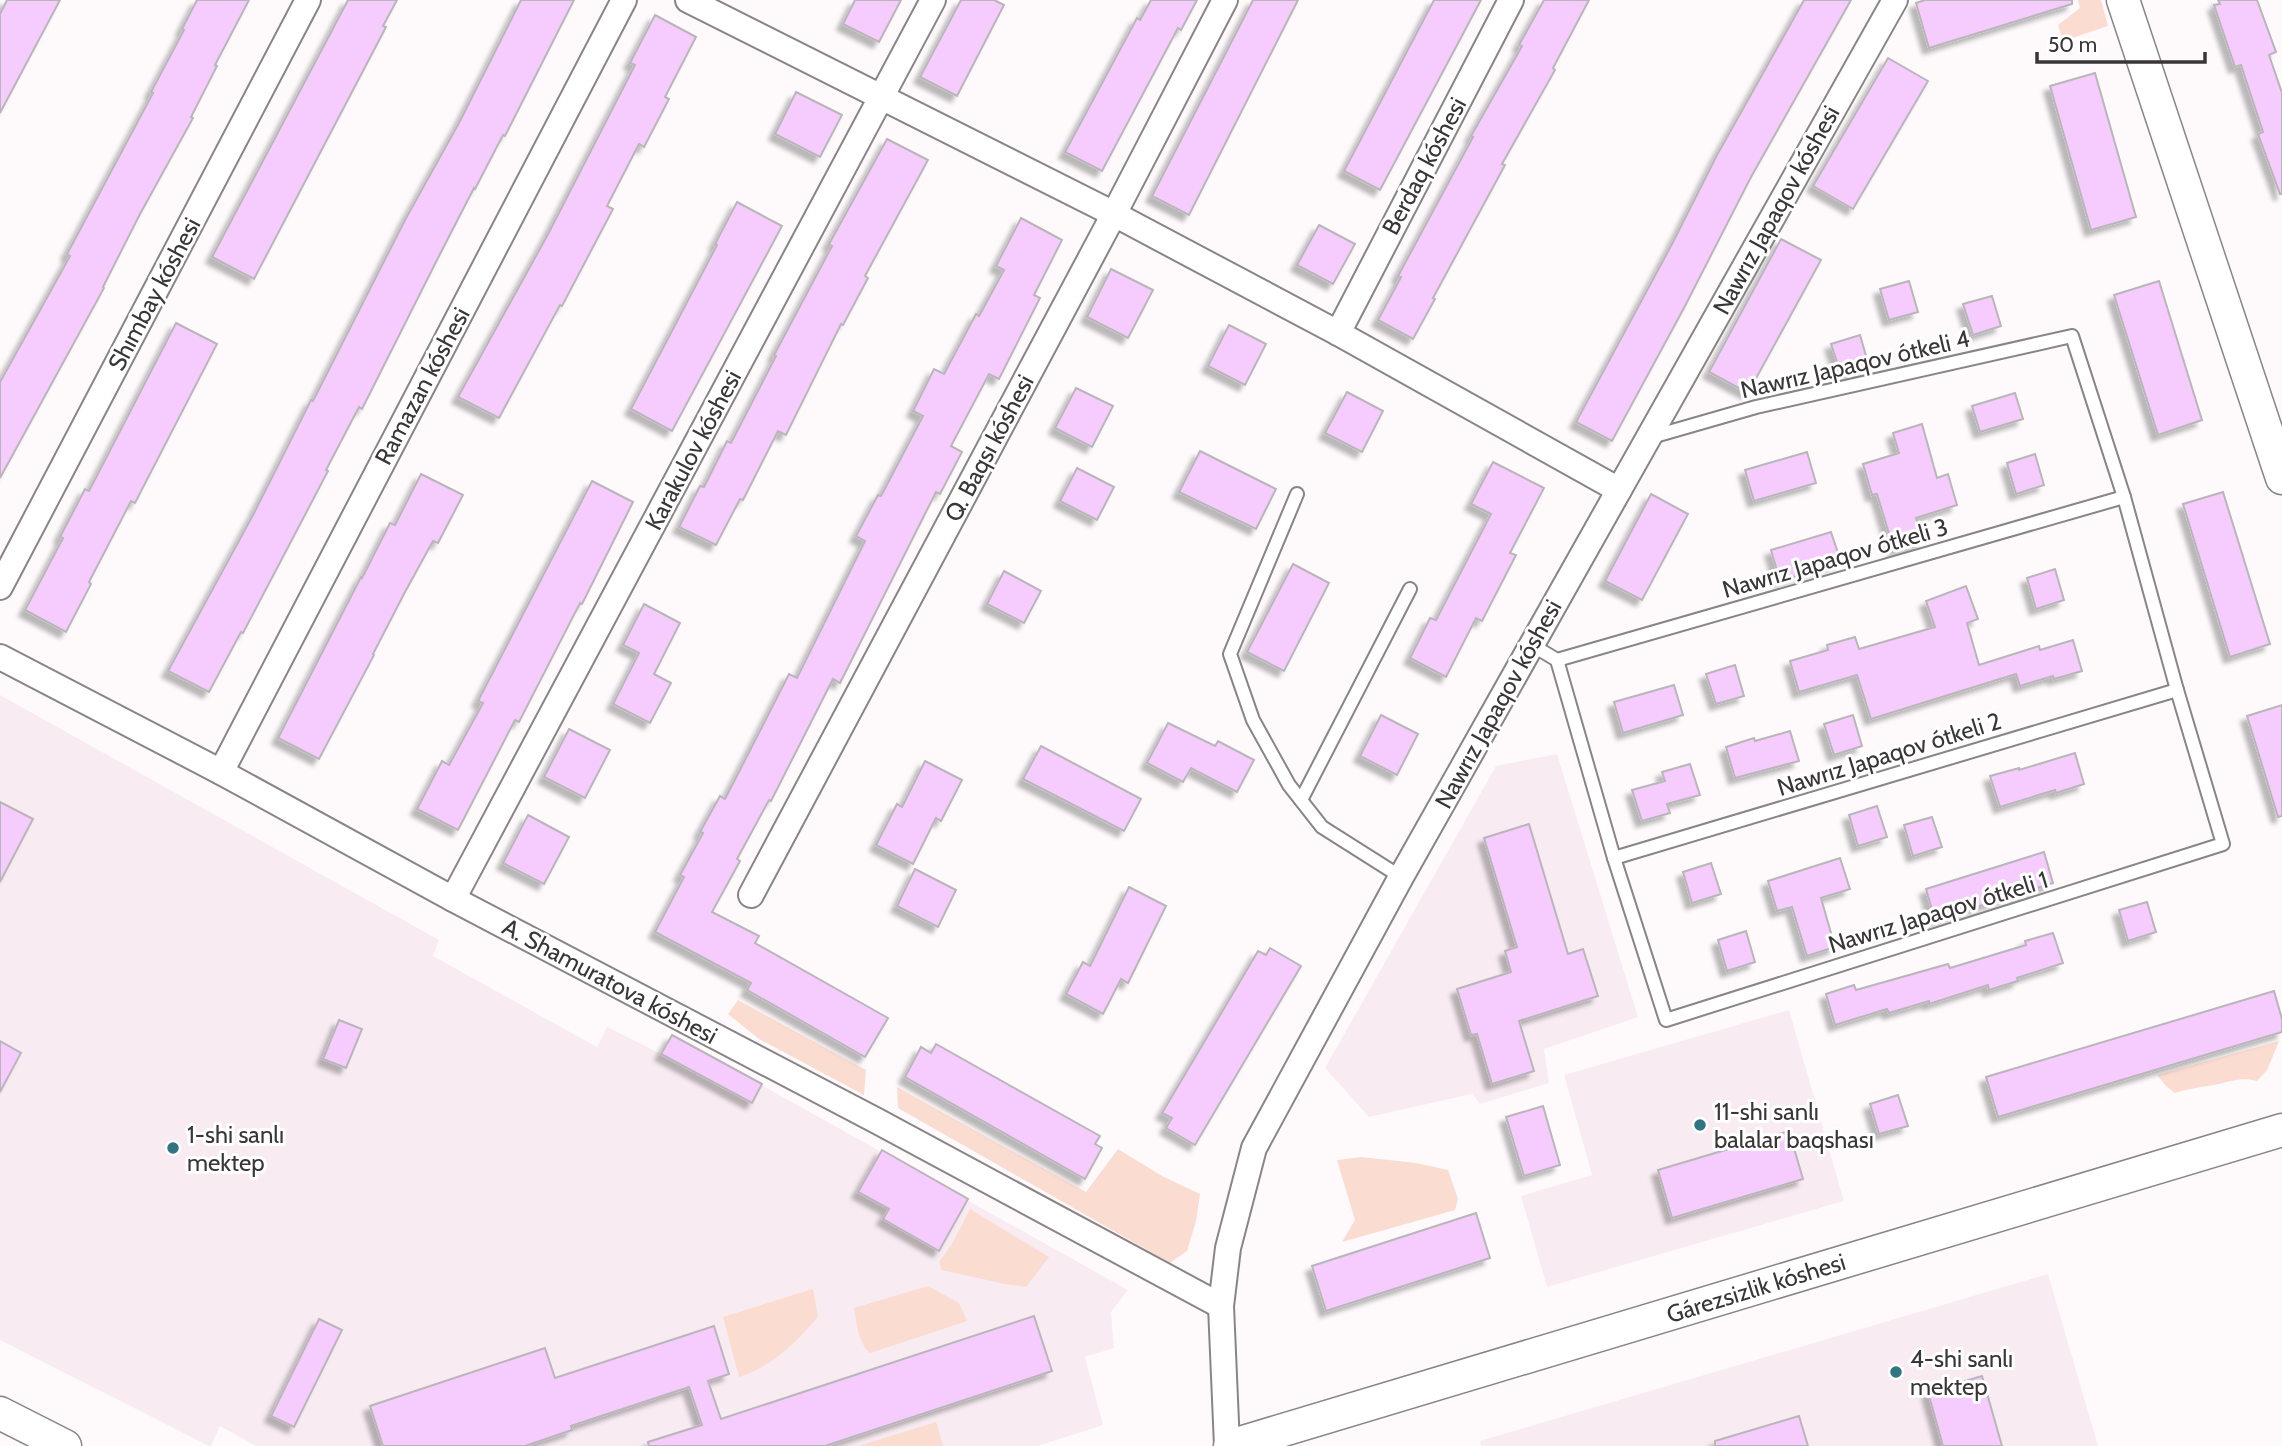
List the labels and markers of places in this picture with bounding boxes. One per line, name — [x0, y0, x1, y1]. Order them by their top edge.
place label: 11-shi sanlı balalar baqshası — [1714, 1097, 1874, 1154]
marker: 11-shi sanlı balalar baqshası — [1692, 1117, 1708, 1133]
place label: 1-shi sanlı mektep — [187, 1120, 284, 1177]
marker: 1-shi sanlı mektep — [165, 1140, 181, 1156]
place label: 4-shi sanlı mektep — [1910, 1344, 2013, 1401]
marker: 4-shi sanlı mektep — [1888, 1364, 1904, 1380]

